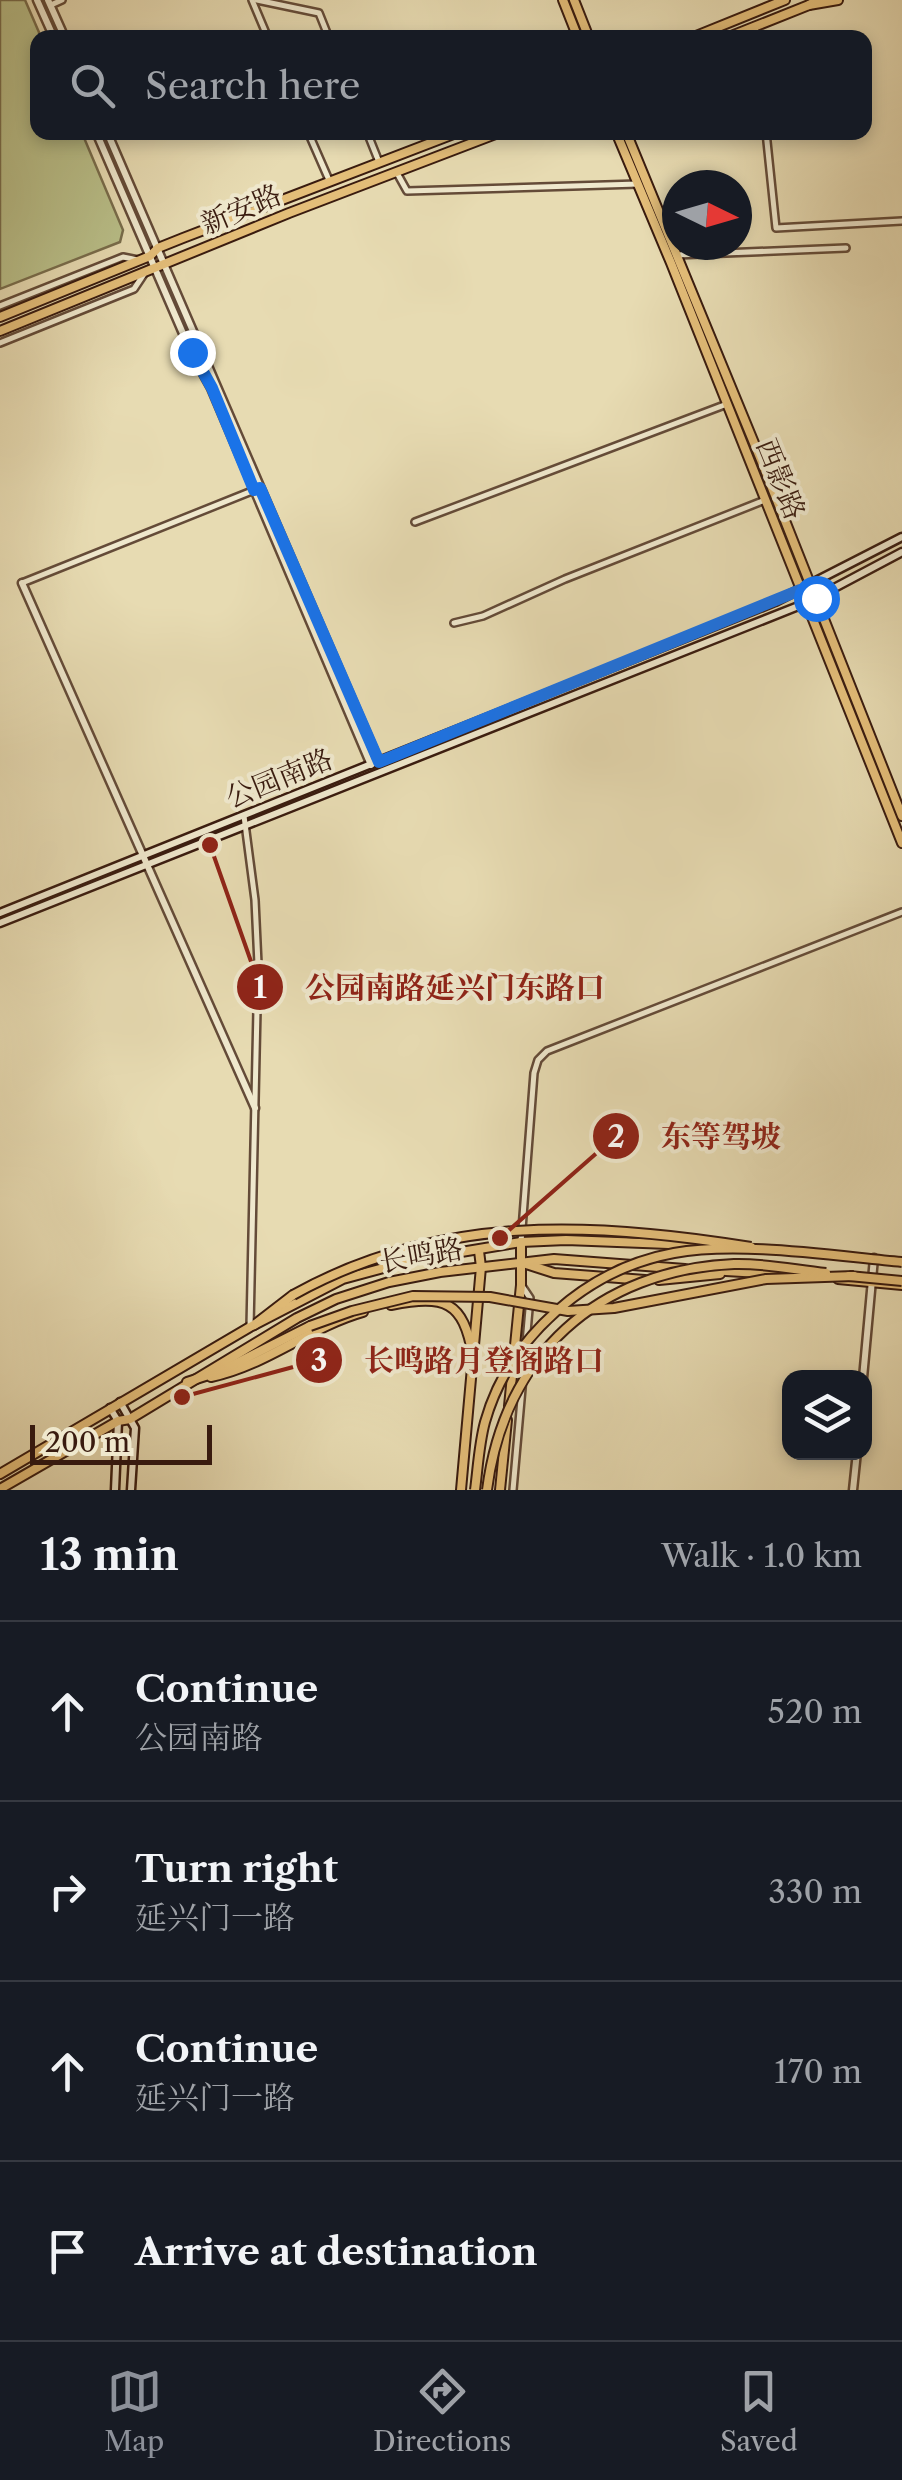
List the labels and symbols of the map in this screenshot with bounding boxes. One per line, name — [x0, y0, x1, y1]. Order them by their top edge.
north arrow — [662, 170, 752, 260]
street label: 新安路 — [196, 177, 286, 241]
route end — [170, 330, 216, 376]
street label: 西影路 — [750, 434, 812, 524]
route start — [794, 576, 840, 622]
street label: 公园南路 — [221, 741, 337, 815]
callout: 公园南路延兴门东路口 — [235, 957, 625, 1017]
text: 1 — [253, 969, 267, 1006]
text: 公园南路延兴门东路口 — [305, 969, 605, 1006]
callout: 东等驾坡 — [591, 1106, 801, 1166]
text: 2 — [607, 1118, 625, 1155]
text: 东等驾坡 — [661, 1118, 781, 1155]
street label: 长鸣路 — [377, 1231, 465, 1279]
callout: 长鸣路月登阁路口 — [294, 1330, 624, 1390]
text: 3 — [311, 1342, 327, 1379]
text: 长鸣路月登阁路口 — [364, 1342, 604, 1379]
scale bar — [30, 1420, 212, 1464]

